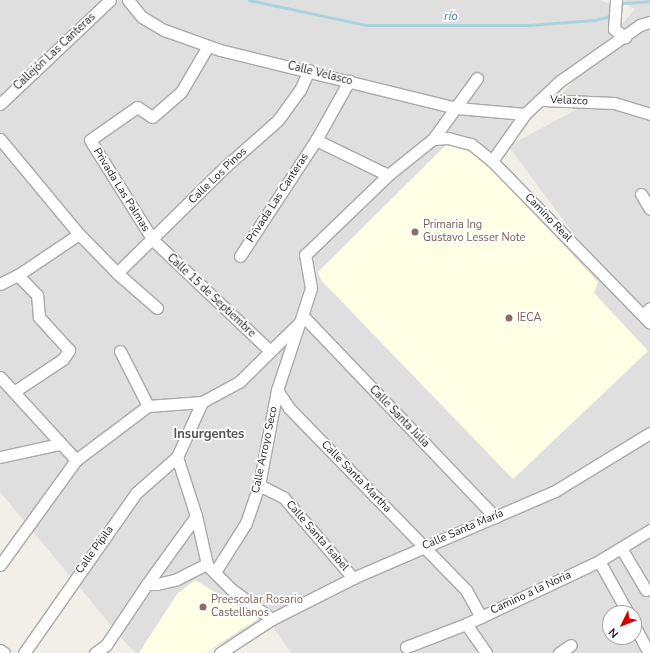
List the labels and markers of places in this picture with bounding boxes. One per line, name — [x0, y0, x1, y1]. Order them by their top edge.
place label: Primaria Ing Gustavo Lesser Note — [423, 219, 525, 245]
marker: Primaria Ing Gustavo Lesser Note — [410, 227, 420, 237]
place label: IECA — [517, 311, 541, 325]
marker: IECA — [504, 313, 514, 323]
place label: Preescolar Rosario Castellanos — [211, 594, 303, 620]
marker: Preescolar Rosario Castellanos — [198, 602, 208, 612]

